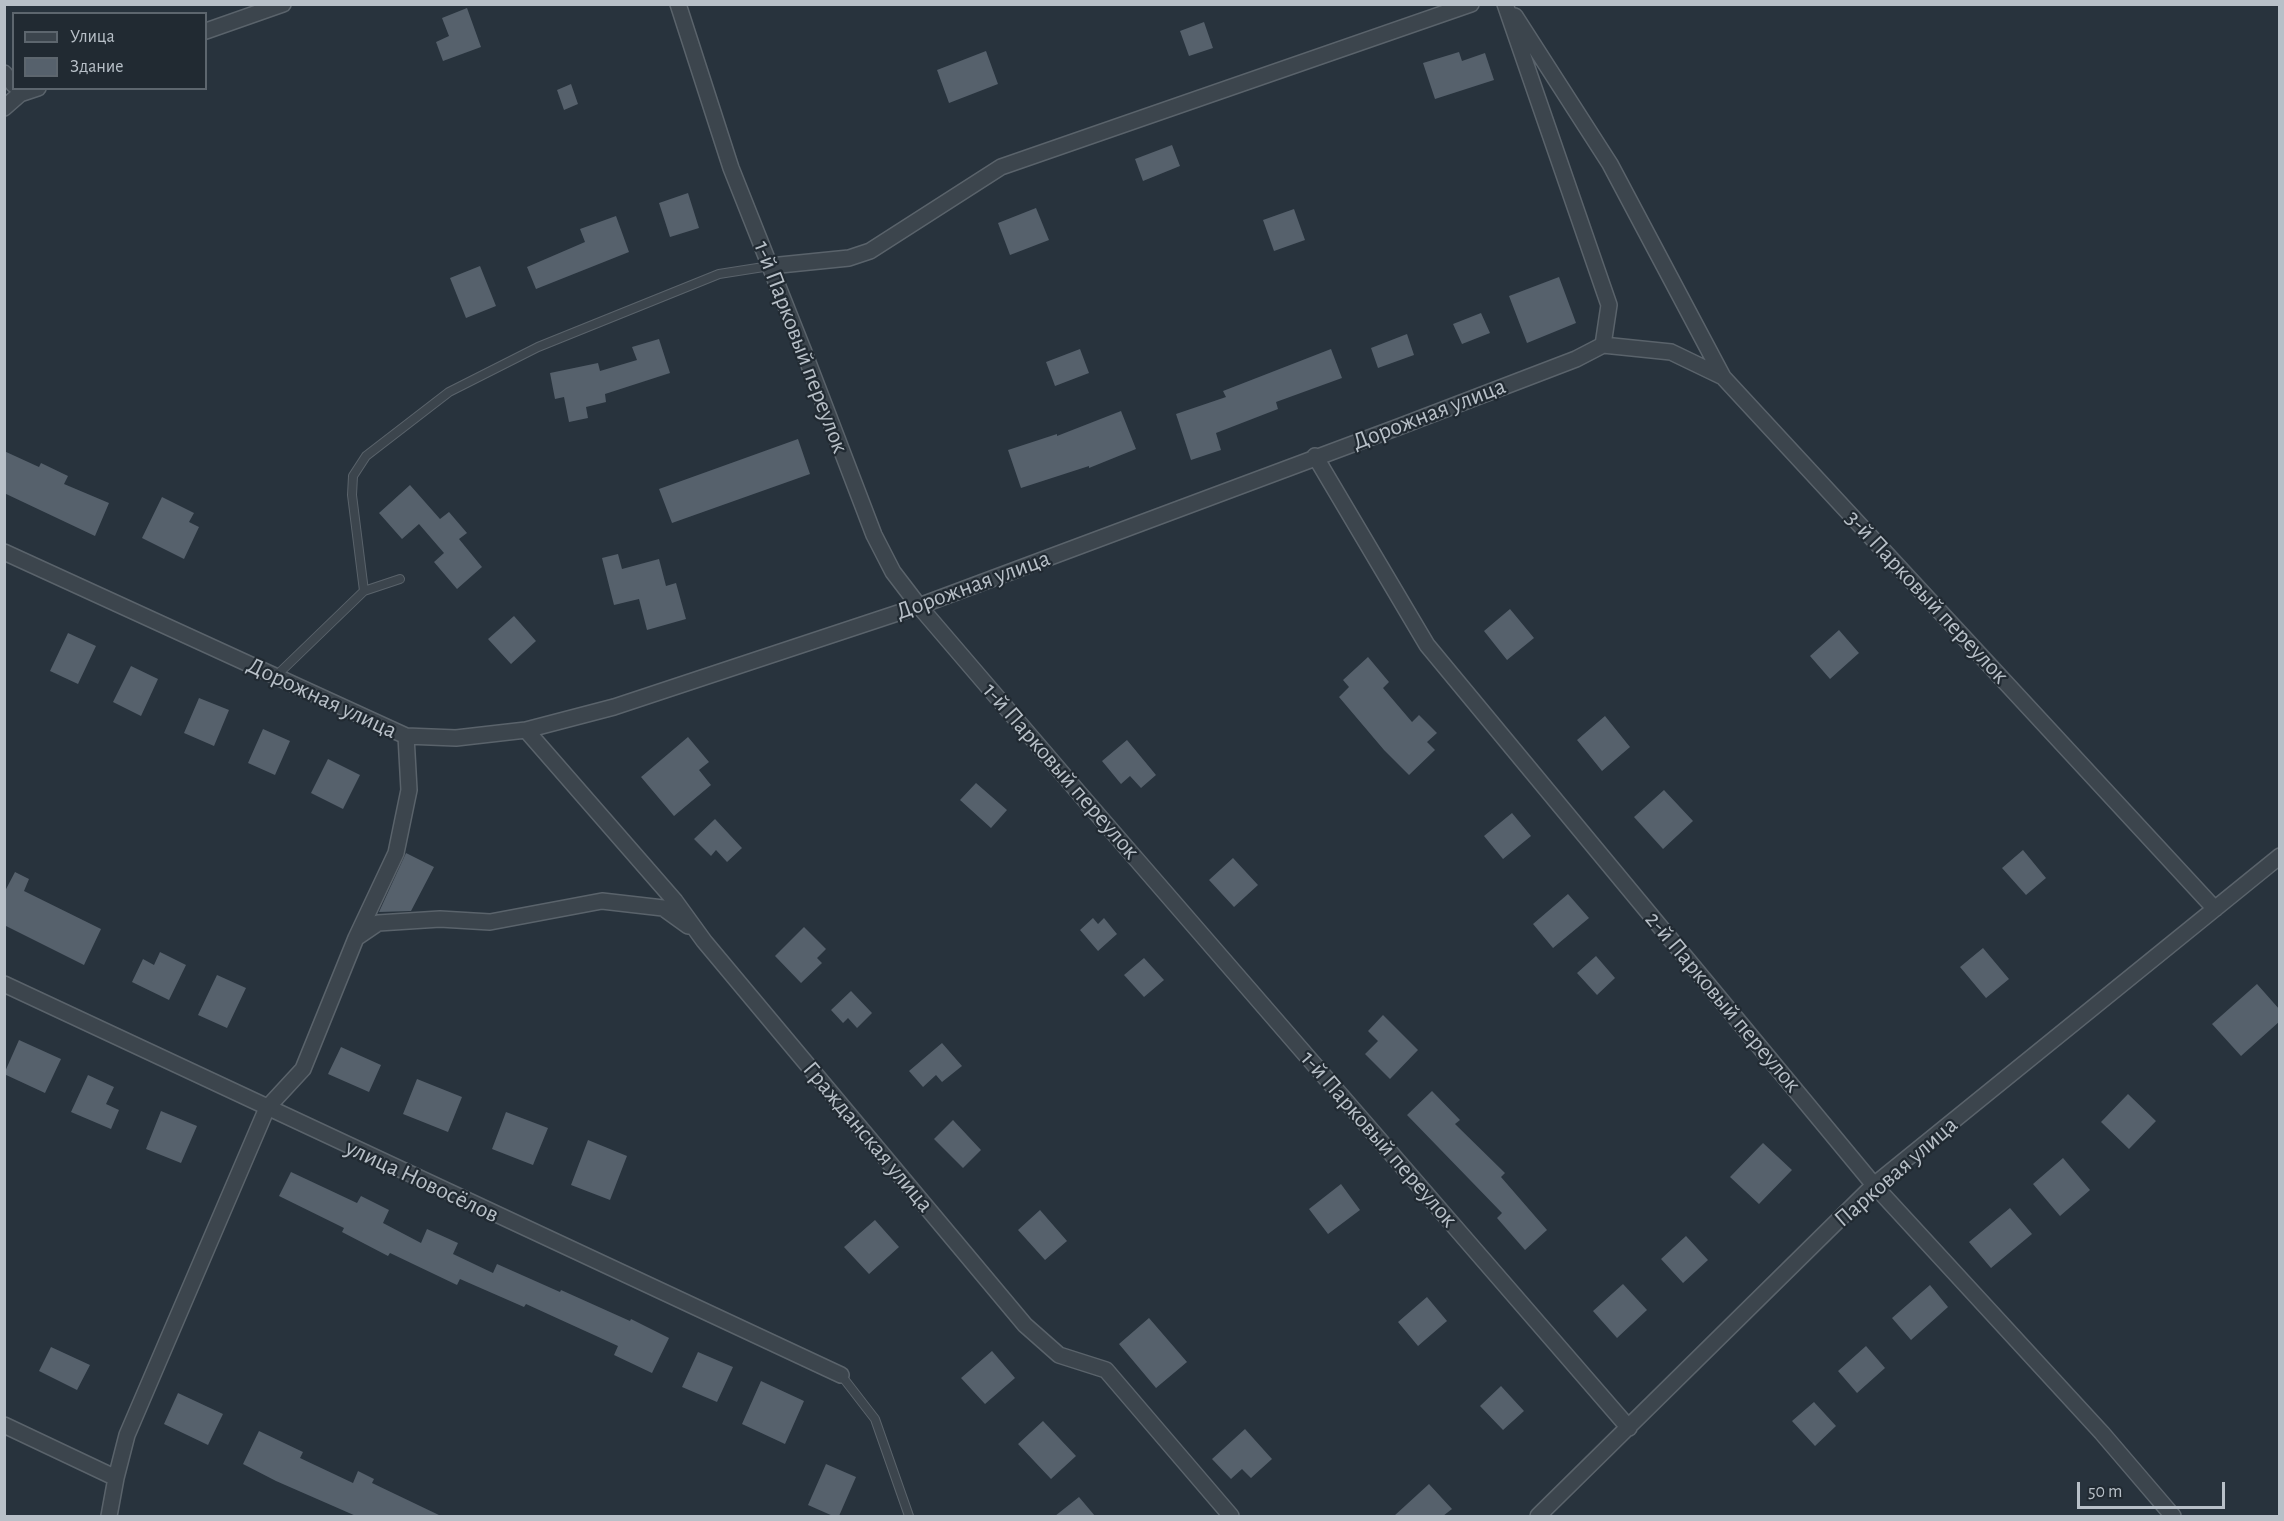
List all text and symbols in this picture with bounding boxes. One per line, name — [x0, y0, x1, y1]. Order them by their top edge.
legend — [12, 12, 207, 90]
text: Улица — [70, 28, 115, 46]
text: Здание — [70, 58, 124, 76]
street label: 1-й Парковый переулок — [747, 237, 855, 457]
street label: Дорожная улица — [1348, 372, 1510, 456]
street label: 3-й Парковый переулок — [1839, 504, 2015, 690]
street label: Дорожная улица — [892, 544, 1054, 626]
street label: Дорожная улица — [243, 651, 401, 745]
street label: 1-й Парковый переулок — [976, 677, 1146, 865]
street label: 2-й Парковый переулок — [1639, 906, 1807, 1098]
street label: 1-й Парковый переулок — [1294, 1045, 1464, 1233]
street label: Гражданская улица — [797, 1056, 939, 1218]
street label: Парковая улица — [1828, 1110, 1964, 1234]
street label: улица Новосёлов — [341, 1133, 503, 1229]
scale bar — [2080, 1470, 2228, 1508]
text: 50 m — [2088, 1483, 2122, 1501]

